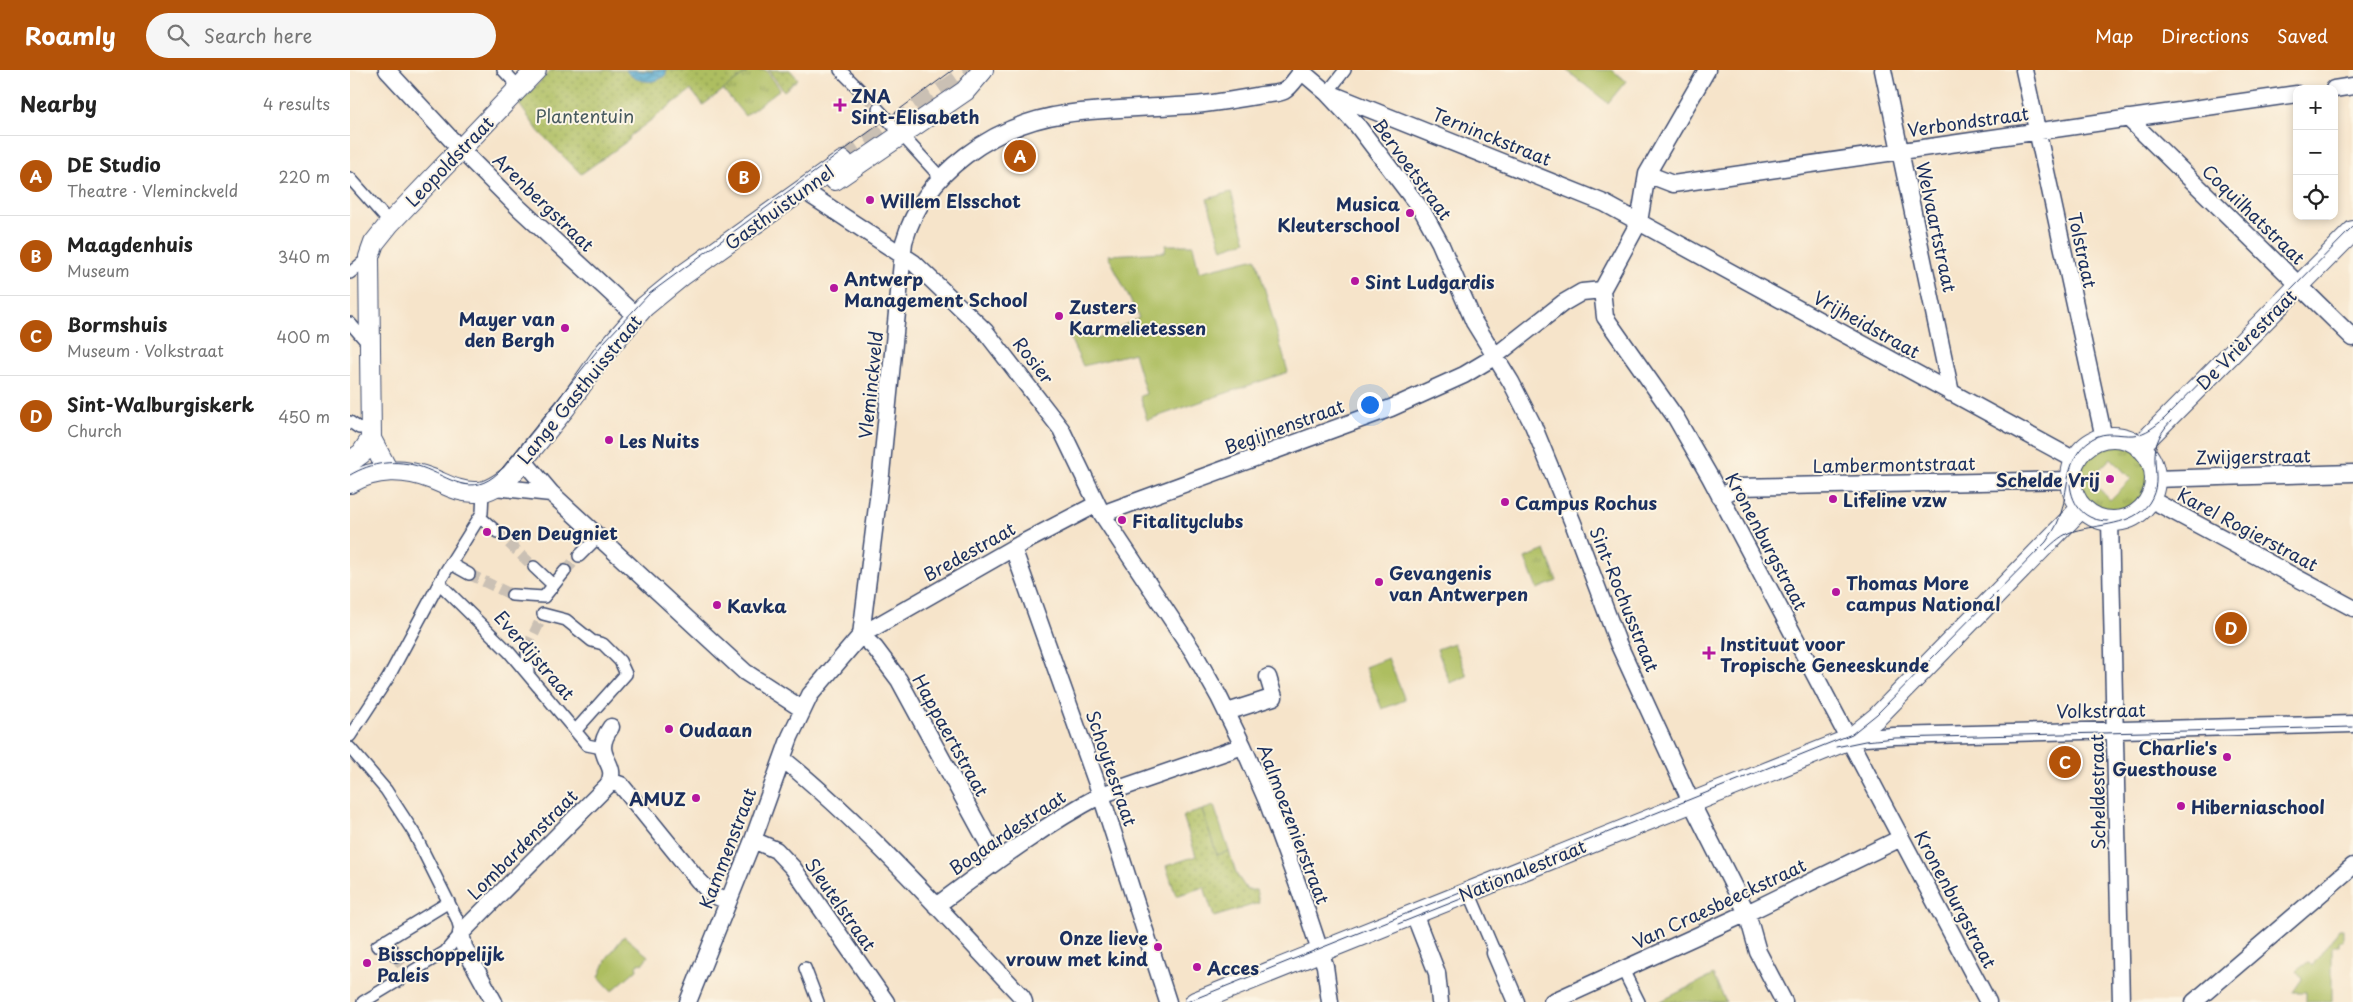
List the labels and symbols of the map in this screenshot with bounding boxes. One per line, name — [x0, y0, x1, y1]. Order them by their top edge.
place label: ZNA Sint-Elisabeth — [851, 82, 980, 130]
marker: ZNA Sint-Elisabeth — [833, 98, 847, 112]
street label: Verbondstraat — [1906, 99, 2030, 143]
street label: Terninckstraat — [1428, 100, 1556, 172]
park label: Plantentuin — [536, 102, 634, 129]
street label: Leopoldstraat — [399, 109, 499, 213]
street label: Bervoetstraat — [1367, 113, 1459, 225]
pin: A — [1004, 137, 1036, 175]
street label: Arenbergstraat — [487, 147, 601, 257]
street label: Gasthuistunnel — [719, 158, 839, 256]
pin: B — [728, 158, 760, 196]
street label: Coquilhatstraat — [2196, 158, 2312, 270]
street label: Welvaartstraat — [1910, 159, 1964, 295]
place label: Willem Elsschot — [880, 187, 1021, 214]
place label: Musica Kleuterschool — [1277, 190, 1400, 238]
marker: Willem Elsschot — [864, 194, 876, 206]
marker: Musica Kleuterschool — [1404, 207, 1416, 219]
street label: Tolstraat — [2062, 210, 2104, 290]
place label: Antwerp Management School — [844, 265, 1028, 313]
place label: Sint Ludgardis — [1365, 268, 1495, 295]
marker: Sint Ludgardis — [1349, 275, 1361, 287]
marker: Antwerp Management School — [828, 282, 840, 294]
street label: De Vrièrestraat — [2189, 282, 2303, 396]
street label: Vrijheidstraat — [1809, 284, 1925, 364]
place label: Zusters Karmelietessen — [1069, 293, 1206, 341]
place label: Mayer van den Bergh — [459, 305, 555, 353]
street label: Lange Gasthuisstraat — [510, 308, 648, 470]
marker: Zusters Karmelietessen — [1053, 310, 1065, 322]
marker: Mayer van den Bergh — [559, 322, 571, 334]
street label: Vleminckveld — [851, 330, 889, 440]
street label: Rosier — [1007, 331, 1061, 390]
street label: Begijnenstraat — [1220, 392, 1348, 460]
your location — [1357, 392, 1383, 418]
place label: Les Nuits — [619, 427, 700, 454]
marker: Les Nuits — [603, 434, 615, 446]
street label: Zwijgerstraat — [2195, 441, 2311, 471]
street label: Lambermontstraat — [1812, 449, 1976, 479]
place label: Schelde Vrij — [1996, 466, 2100, 493]
street label: Kronenburgstraat — [1719, 467, 1815, 615]
marker: Schelde Vrij — [2104, 473, 2116, 485]
street label: Karel Rogierstraat — [2173, 481, 2323, 577]
place label: Lifeline vzw — [1843, 486, 1947, 513]
place label: Campus Rochus — [1515, 489, 1658, 516]
marker: Lifeline vzw — [1827, 493, 1839, 505]
marker: Campus Rochus — [1499, 496, 1511, 508]
place label: Fitalityclubs — [1132, 507, 1244, 534]
marker: Fitalityclubs — [1116, 514, 1128, 526]
street label: Bredestraat — [918, 515, 1020, 587]
place label: Den Deugniet — [497, 519, 618, 546]
street label: Sint-Rochusstraat — [1584, 522, 1666, 676]
marker: Den Deugniet — [481, 526, 493, 538]
place label: Gevangenis van Antwerpen — [1389, 559, 1528, 607]
place label: Thomas More campus National — [1846, 569, 2000, 617]
marker: Gevangenis van Antwerpen — [1373, 576, 1385, 588]
marker: Thomas More campus National — [1830, 586, 1842, 598]
place label: Kavka — [727, 592, 787, 619]
marker: Kavka — [711, 599, 723, 611]
street label: Everdijstraat — [488, 604, 582, 706]
pin: D — [2215, 609, 2247, 647]
place label: Instituut voor Tropische Geneeskunde — [1720, 630, 1929, 678]
marker: Instituut voor Tropische Geneeskunde — [1702, 646, 1716, 660]
street label: Happaertstraat — [906, 669, 996, 801]
street label: Volkstraat — [2056, 696, 2146, 724]
street label: Schoytestraat — [1080, 706, 1144, 830]
place label: Oudaan — [679, 716, 752, 743]
marker: Oudaan — [663, 723, 675, 735]
street label: Scheldestraat — [2082, 734, 2112, 850]
place label: Charlie's Guesthouse — [2112, 734, 2217, 782]
street label: Aalmoezenierstraat — [1251, 740, 1337, 908]
pin: C — [2049, 743, 2081, 781]
marker: Charlie's Guesthouse — [2221, 751, 2233, 763]
street label: Lombardenstraat — [461, 783, 583, 905]
street label: Bogaardestraat — [943, 783, 1071, 881]
street label: Kammenstraat — [692, 784, 762, 912]
place label: AMUZ — [629, 785, 686, 812]
marker: AMUZ — [690, 792, 702, 804]
place label: Hiberniaschool — [2191, 793, 2325, 820]
marker: Hiberniaschool — [2175, 800, 2187, 812]
street label: Kronenburgstraat — [1908, 825, 2004, 973]
street label: Nationalestraat — [1454, 832, 1590, 908]
street label: Van Craesbeeckstraat — [1628, 851, 1810, 955]
street label: Sleutelstraat — [799, 852, 883, 956]
place label: Onze lieve vrouw met kind — [1006, 924, 1148, 972]
place label: Bisschoppelijk Paleis — [377, 940, 505, 988]
marker: Onze lieve vrouw met kind — [1152, 941, 1164, 953]
place label: Acces — [1206, 954, 1259, 981]
marker: Bisschoppelijk Paleis — [361, 957, 373, 969]
marker: Acces — [1191, 961, 1203, 973]

